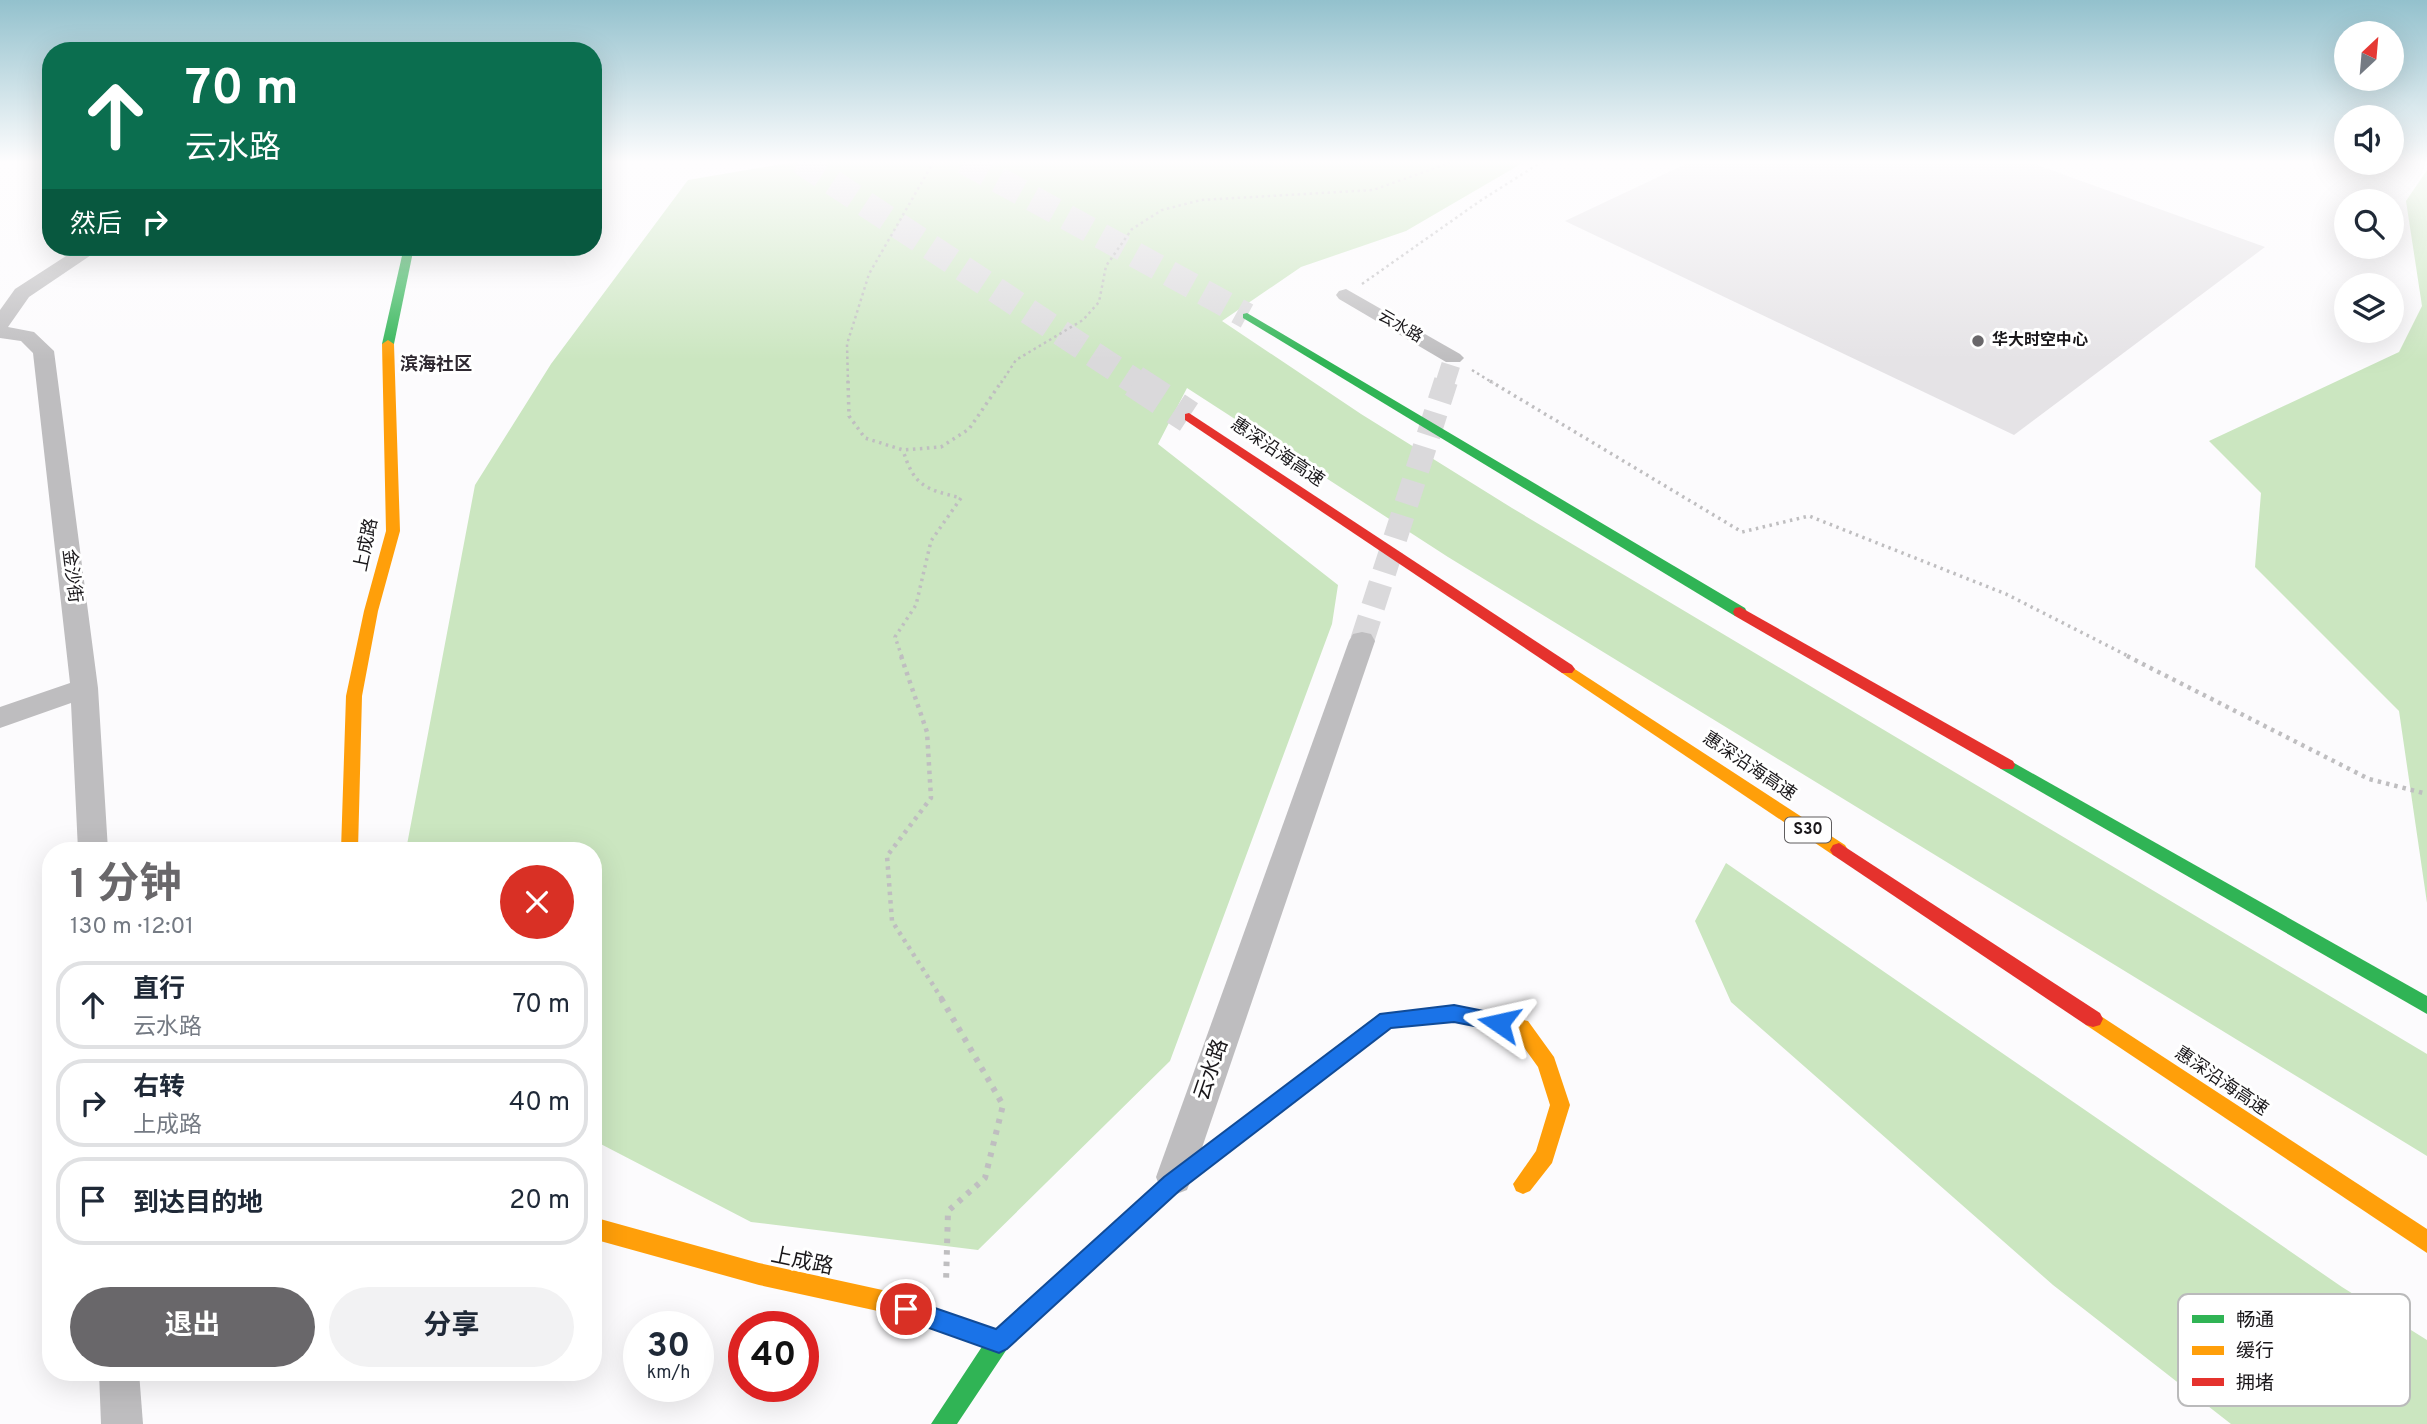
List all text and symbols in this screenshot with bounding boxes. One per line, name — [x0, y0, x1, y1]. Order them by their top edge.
north arrow — [2334, 21, 2404, 91]
map controls — [2334, 21, 2404, 343]
text: 70 m — [185, 60, 299, 122]
icon: ahead — [70, 70, 161, 161]
button: sound — [2334, 105, 2404, 175]
text: 云水路 — [185, 130, 281, 170]
button: search — [2334, 189, 2404, 259]
icon: right — [136, 203, 174, 241]
text: 然后 — [70, 209, 122, 242]
button: layers — [2334, 273, 2404, 343]
street label: 云水路 — [1374, 306, 1426, 348]
place label: 华大时空中心 — [1992, 330, 2088, 351]
marker: 华大时空中心 — [1970, 333, 1986, 349]
district label: 滨海社区 — [400, 354, 472, 377]
street label: 惠深沿海高速 — [1226, 413, 1328, 493]
street label: 上成路 — [350, 516, 384, 574]
street label: 金沙街 — [56, 548, 86, 604]
street label: 惠深沿海高速 — [1698, 727, 1800, 807]
road number: S30 — [1785, 818, 1831, 842]
text: 1 分钟 — [70, 860, 181, 913]
button: close — [500, 865, 574, 939]
text: 130 m · 12:01 — [70, 913, 194, 942]
text: 直行 — [133, 974, 185, 1007]
icon: ahead — [74, 986, 112, 1024]
position arrow — [1462, 986, 1536, 1060]
text: 70 m — [512, 989, 570, 1022]
text: 云水路 — [133, 1014, 202, 1043]
street label: 云水路 — [1189, 1036, 1235, 1104]
street label: 惠深沿海高速 — [2170, 1042, 2272, 1122]
text: 右转 — [133, 1072, 185, 1105]
icon: right — [74, 1084, 112, 1122]
text: 40 m — [509, 1087, 570, 1120]
text: 上成路 — [133, 1112, 202, 1141]
icon: arrive — [74, 1182, 112, 1220]
text: 20 m — [509, 1185, 570, 1218]
text: 到达目的地 — [133, 1188, 263, 1221]
street label: 上成路 — [768, 1242, 836, 1282]
pin — [876, 1279, 936, 1339]
button: 退出 — [70, 1287, 315, 1367]
button: 分享 — [329, 1287, 574, 1367]
icon: arrive — [887, 1290, 925, 1328]
legend — [2178, 1294, 2410, 1406]
text: 畅通 — [2236, 1309, 2274, 1333]
speed limit sign: 40 — [728, 1311, 819, 1402]
text: 30 — [647, 1325, 690, 1369]
text: 缓行 — [2236, 1340, 2274, 1364]
text: km/h — [647, 1362, 690, 1385]
text: 拥堵 — [2236, 1372, 2274, 1396]

